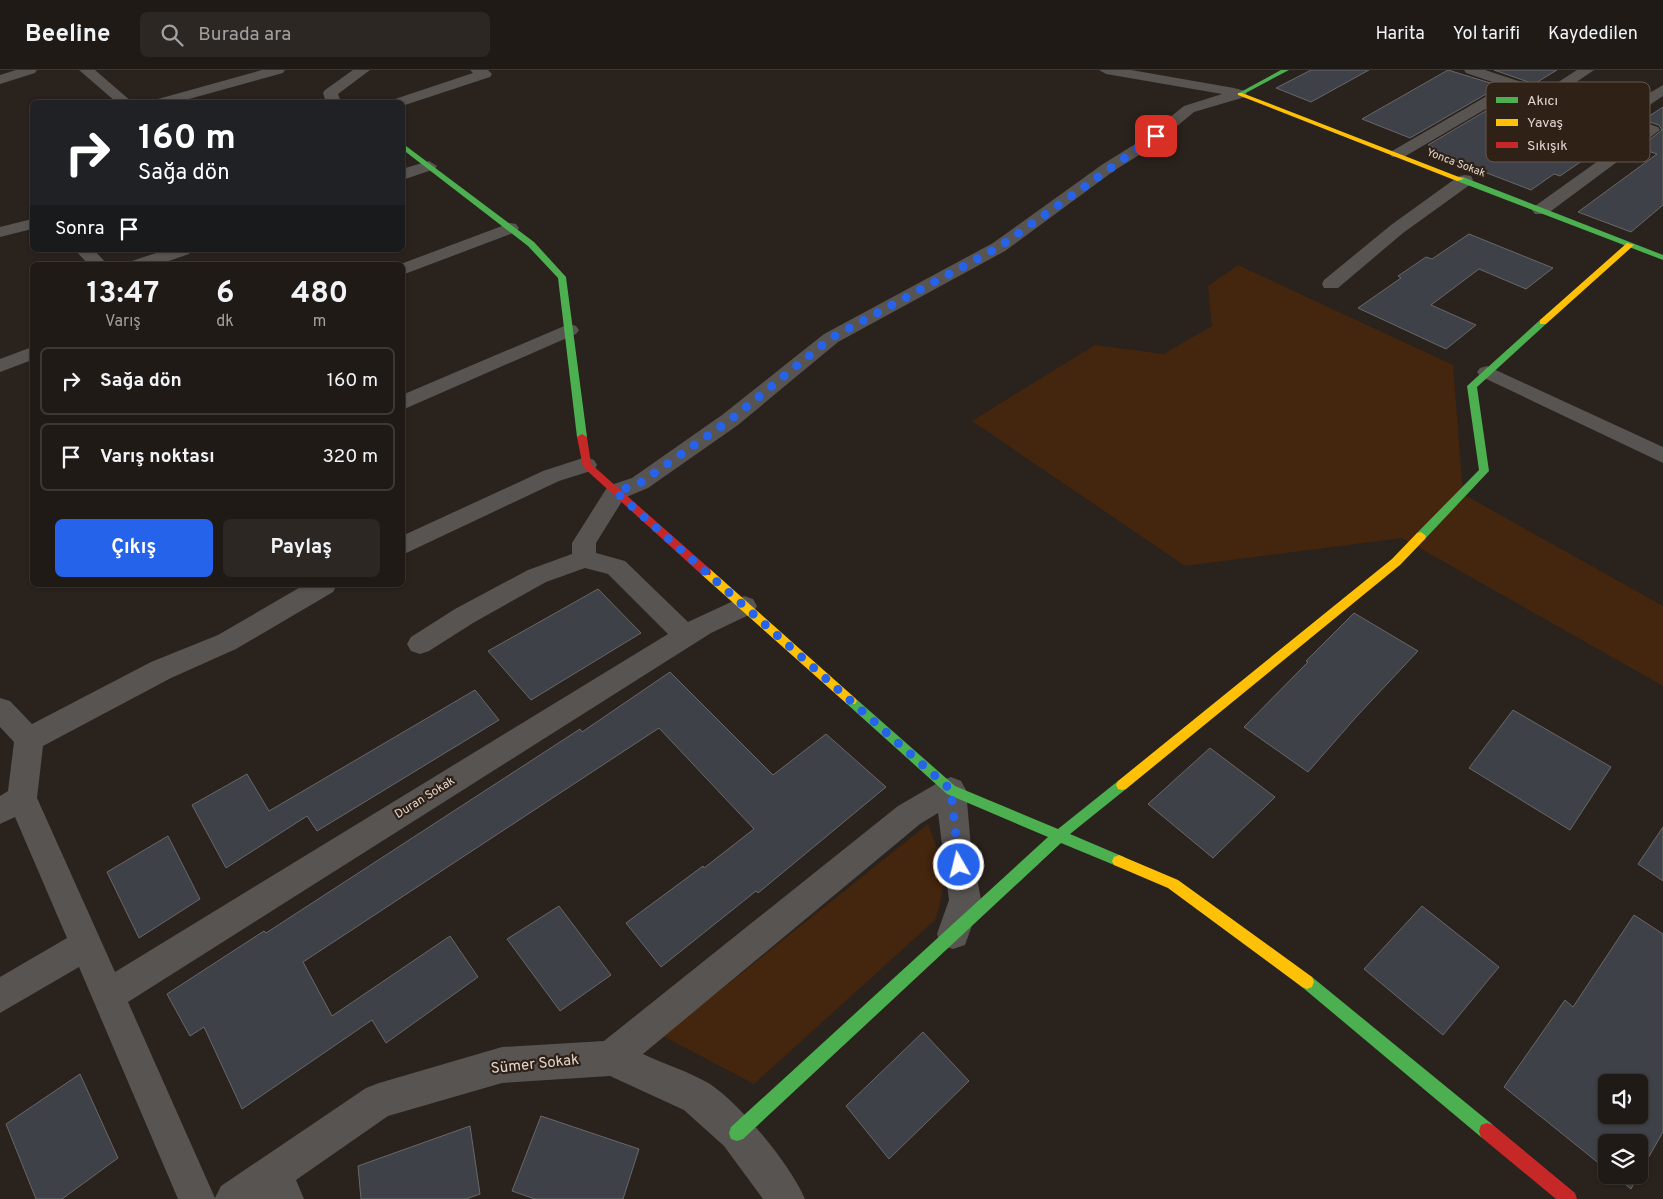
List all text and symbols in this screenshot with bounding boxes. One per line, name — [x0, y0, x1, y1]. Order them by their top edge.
search box — [140, 12, 490, 57]
text: Beeline — [25, 20, 110, 50]
icon: search — [158, 21, 186, 49]
text: Burada ara — [198, 23, 291, 47]
text: Harita — [1375, 23, 1425, 46]
text: Yol tarifi — [1453, 23, 1520, 46]
text: Kaydedilen — [1548, 23, 1638, 46]
legend — [1486, 82, 1650, 162]
text: Akıcı — [1527, 93, 1558, 110]
pin — [1135, 115, 1177, 157]
text: Yavaş — [1527, 115, 1563, 132]
text: 160 m — [138, 117, 236, 161]
icon: right — [55, 120, 120, 185]
icon: arrive — [1142, 122, 1170, 150]
text: Sıkışık — [1527, 138, 1568, 155]
street label: Yonca Sokak — [1425, 145, 1488, 181]
text: Sağa dön — [138, 160, 230, 187]
icon: arrive — [115, 215, 143, 243]
text: Sonra — [55, 217, 105, 241]
text: 13:47 — [87, 276, 159, 313]
text: 6 — [216, 276, 234, 313]
text: 480 — [291, 276, 348, 313]
text: Varış — [105, 312, 141, 332]
text: dk — [216, 312, 234, 332]
text: m — [313, 312, 326, 332]
icon: right — [57, 367, 85, 395]
text: Sağa dön — [100, 369, 182, 393]
text: 160 m — [327, 369, 378, 393]
icon: arrive — [57, 443, 85, 471]
text: Varış noktası — [100, 445, 215, 469]
text: 320 m — [323, 445, 378, 469]
button: Çıkış — [55, 519, 213, 577]
button: Paylaş — [223, 519, 380, 577]
street label: Duran Sokak — [392, 773, 458, 823]
position arrow — [932, 838, 984, 890]
street label: Sümer Sokak — [490, 1051, 580, 1079]
map controls — [1598, 1074, 1648, 1184]
button: sound — [1598, 1074, 1648, 1124]
button: layers — [1598, 1134, 1648, 1184]

